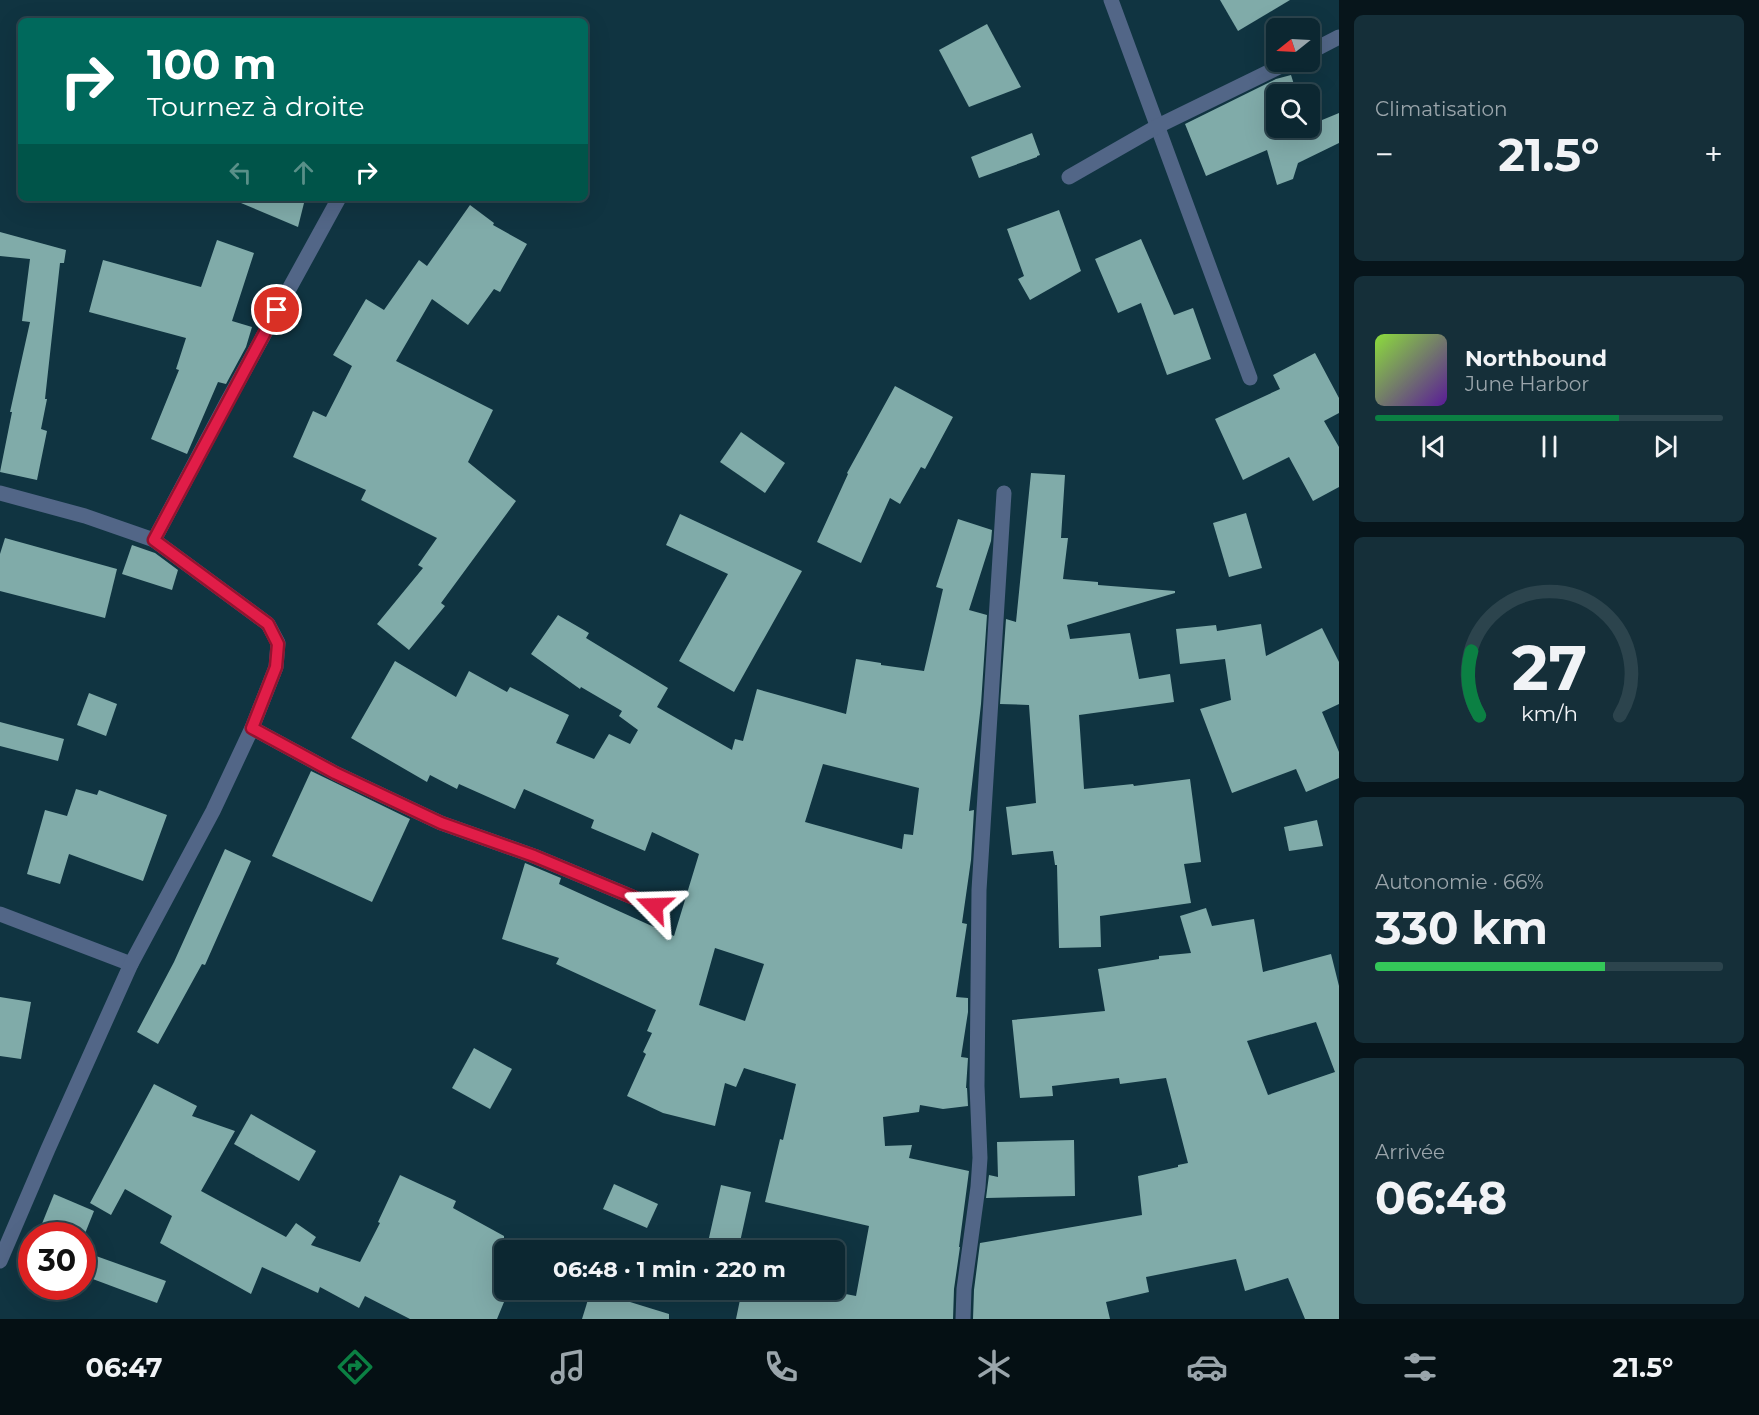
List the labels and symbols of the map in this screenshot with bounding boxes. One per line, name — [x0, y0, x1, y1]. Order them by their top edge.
north arrow — [1266, 18, 1320, 72]
pin — [251, 284, 302, 335]
position arrow — [622, 874, 686, 938]
speed limit sign: 30 — [18, 1222, 96, 1300]

